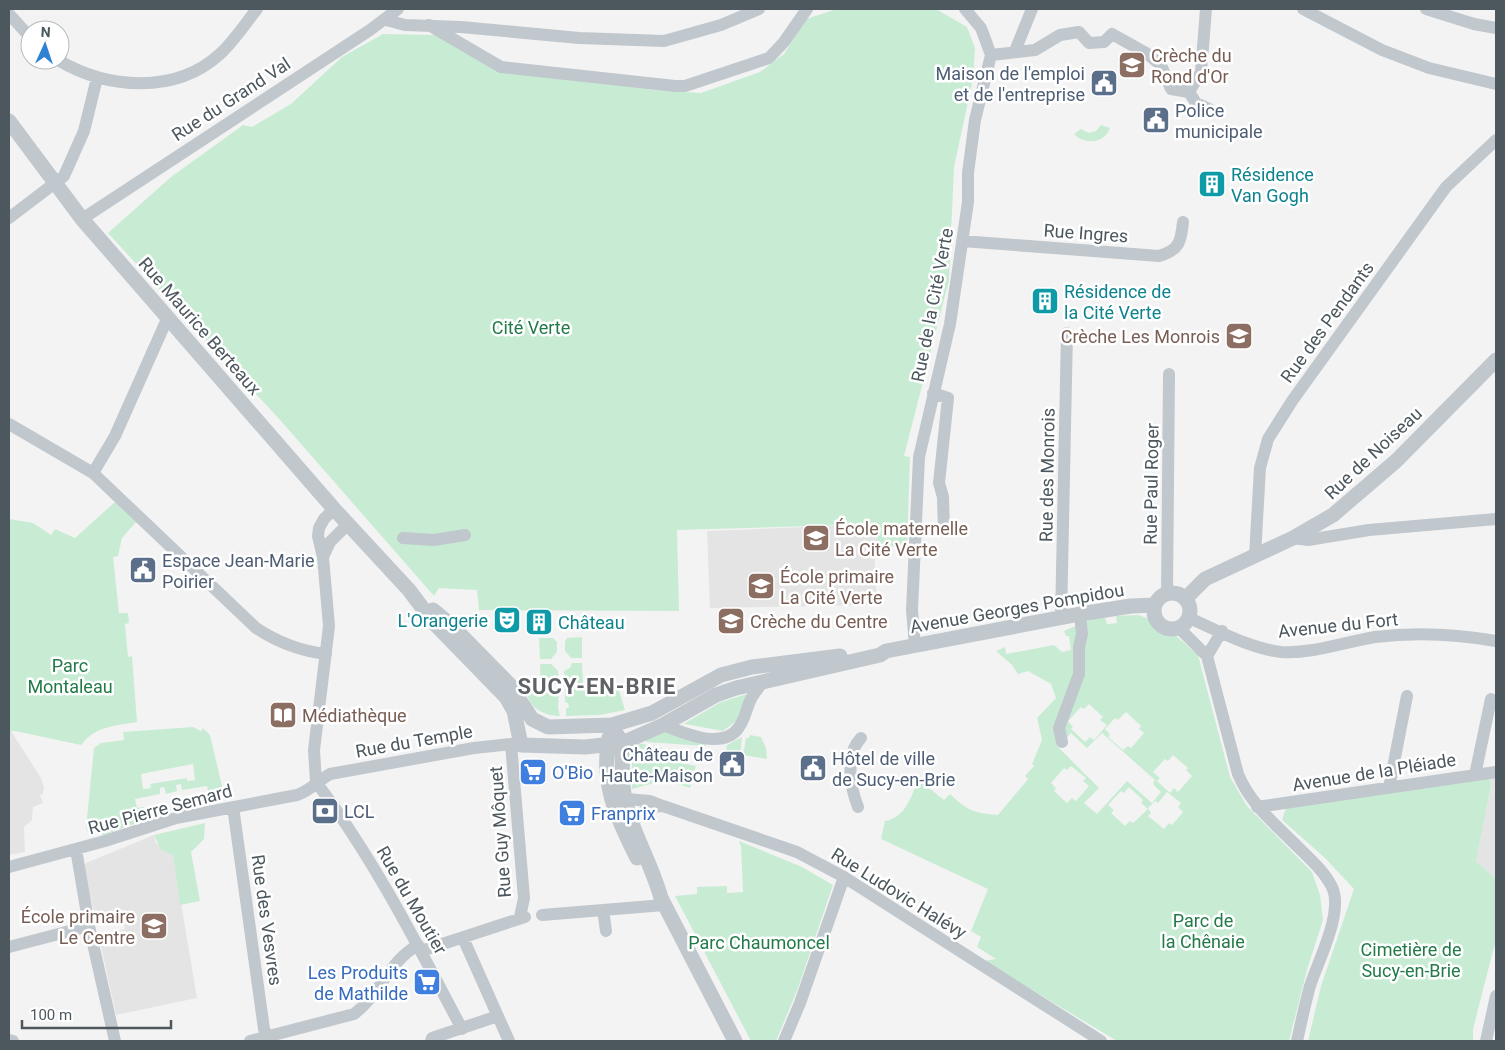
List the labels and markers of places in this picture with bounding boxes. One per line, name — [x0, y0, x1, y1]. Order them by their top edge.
place label: Crèche du Rond d'Or — [1151, 45, 1232, 87]
school or university icon: Crèche du Rond d'Or — [1117, 50, 1147, 80]
place label: Maison de l'emploi et de l'entreprise — [936, 63, 1085, 105]
public building icon: Maison de l'emploi et de l'entreprise — [1089, 68, 1119, 98]
place label: Police municipale — [1175, 100, 1263, 142]
public building icon: Police municipale — [1141, 105, 1171, 135]
place label: Résidence Van Gogh — [1231, 164, 1314, 206]
building icon: Résidence Van Gogh — [1197, 169, 1227, 199]
place label: Résidence de la Cité Verte — [1064, 281, 1171, 323]
building icon: Résidence de la Cité Verte — [1030, 286, 1060, 316]
school or university icon: Crèche Les Monrois — [1224, 321, 1254, 351]
place label: Crèche Les Monrois — [1061, 326, 1220, 347]
place label: École maternelle La Cité Verte — [835, 518, 968, 560]
school or university icon: École maternelle La Cité Verte — [801, 523, 831, 553]
place label: Espace Jean-Marie Poirier — [162, 550, 315, 592]
public building icon: Espace Jean-Marie Poirier — [128, 555, 158, 585]
place label: École primaire La Cité Verte — [780, 566, 894, 608]
school or university icon: École primaire La Cité Verte — [746, 571, 776, 601]
theatre icon: L'Orangerie — [492, 605, 522, 635]
school or university icon: Crèche du Centre — [716, 606, 746, 636]
building icon: Château — [524, 607, 554, 637]
place label: L'Orangerie — [398, 610, 488, 631]
place label: Crèche du Centre — [750, 611, 888, 632]
place label: Château — [558, 612, 625, 633]
library icon: Médiathèque — [268, 700, 298, 730]
place label: Médiathèque — [302, 705, 407, 726]
place label: Château de Haute-Maison — [601, 744, 713, 786]
place label: Hôtel de ville de Sucy-en-Brie — [832, 748, 955, 790]
public building icon: Château de Haute-Maison — [717, 749, 747, 779]
public building icon: Hôtel de ville de Sucy-en-Brie — [798, 753, 828, 783]
supermarket icon: O'Bio — [518, 757, 548, 787]
place label: O'Bio — [552, 762, 593, 783]
bank icon: LCL — [310, 796, 340, 826]
supermarket icon: Franprix — [557, 798, 587, 828]
place label: LCL — [344, 801, 375, 822]
place label: Franprix — [591, 803, 656, 824]
place label: École primaire Le Centre — [21, 906, 135, 948]
school or university icon: École primaire Le Centre — [139, 911, 169, 941]
place label: Les Produits de Mathilde — [308, 962, 408, 1004]
supermarket icon: Les Produits de Mathilde — [412, 967, 442, 997]

